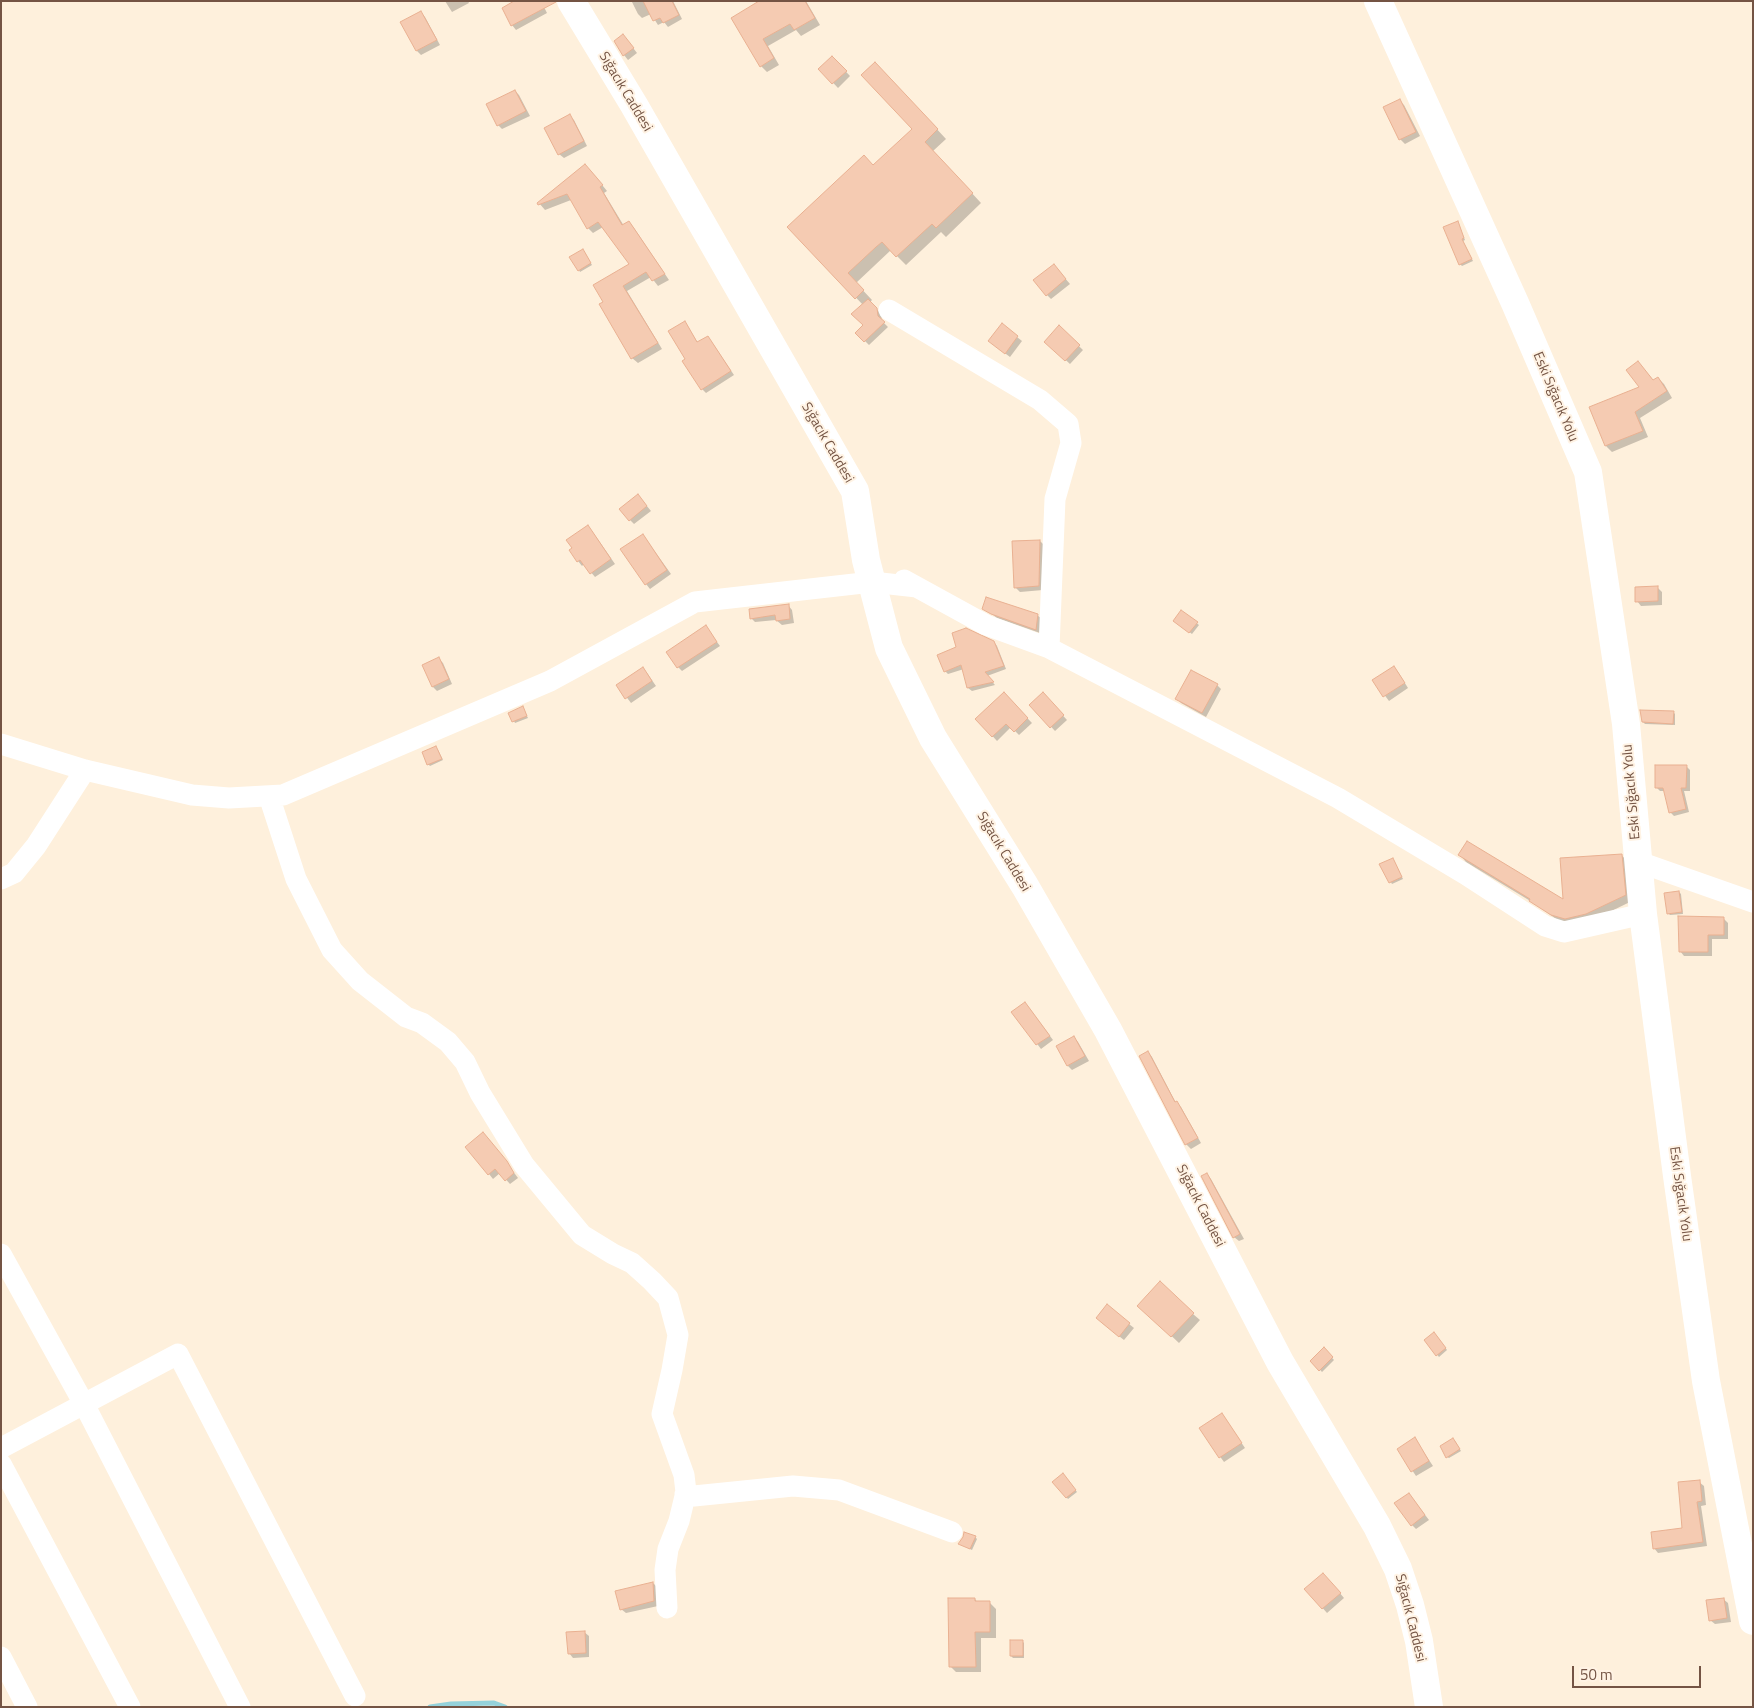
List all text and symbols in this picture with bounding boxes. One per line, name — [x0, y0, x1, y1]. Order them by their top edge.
street label: Sığacık Caddesi — [595, 49, 655, 135]
street label: Eski Sığacık Yolu — [1529, 350, 1581, 444]
street label: Sığacık Caddesi — [797, 400, 857, 486]
street label: Eski Sığacık Yolu — [1619, 744, 1645, 840]
street label: Sığacık Caddesi — [973, 809, 1033, 895]
street label: Eski Sığacık Yolu — [1665, 1146, 1695, 1242]
street label: Sığacık Caddesi — [1172, 1162, 1228, 1250]
street label: Sığacık Caddesi — [1391, 1572, 1429, 1664]
scale bar — [1574, 1656, 1703, 1688]
text: 50 m — [1580, 1663, 1613, 1686]

